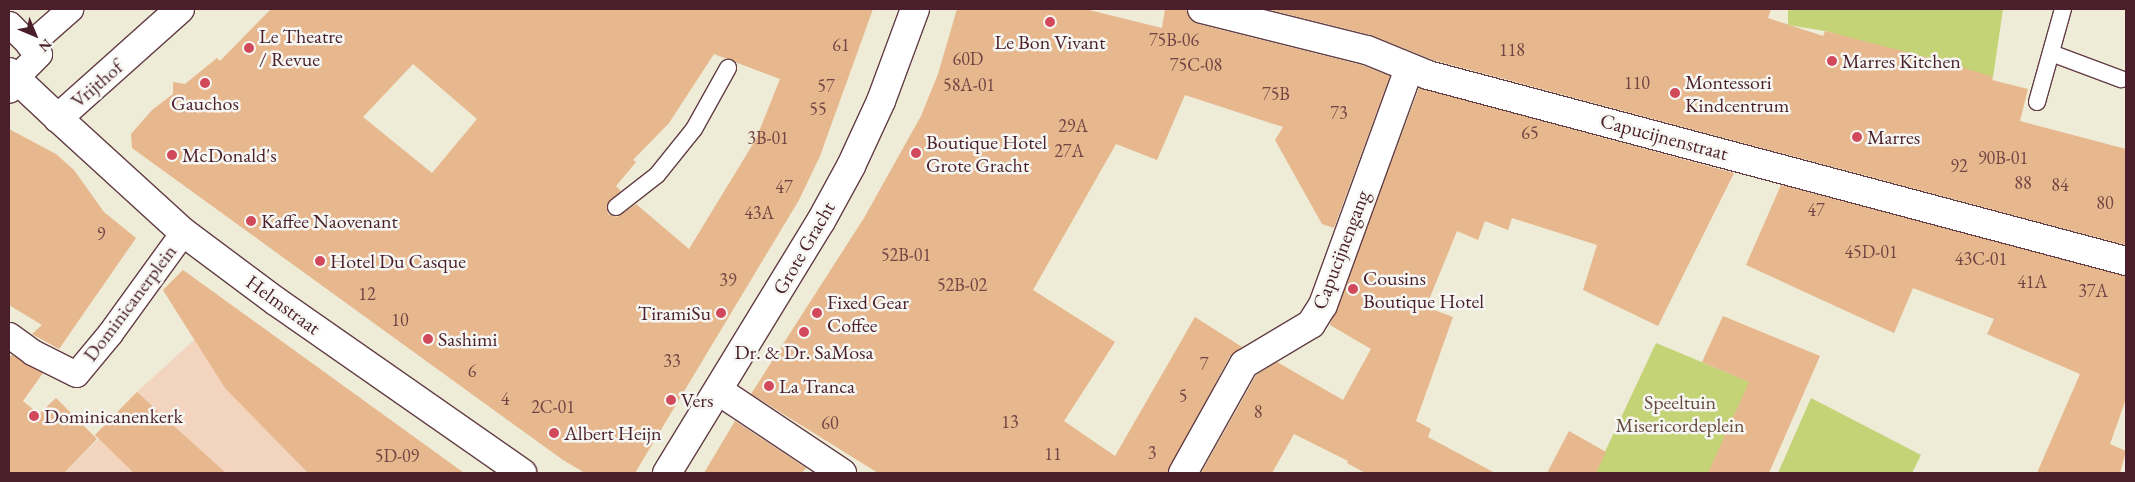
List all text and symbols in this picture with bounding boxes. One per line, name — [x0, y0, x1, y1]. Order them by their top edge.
north arrow — [10, 10, 60, 60]
marker: Le Bon Vivant — [1044, 16, 1056, 28]
place label: Le Theatre / Revue — [259, 24, 343, 71]
house number: 75B-06 — [1149, 29, 1199, 51]
place label: Le Bon Vivant — [995, 30, 1105, 54]
house number: 61 — [832, 34, 850, 56]
text: N — [35, 35, 56, 56]
house number: 118 — [1499, 39, 1525, 61]
marker: Le Theatre / Revue — [243, 42, 255, 54]
house number: 60D — [953, 48, 983, 70]
place label: Marres Kitchen — [1842, 49, 1961, 73]
house number: 75C-08 — [1170, 54, 1222, 76]
street label: Vrijthof — [66, 55, 128, 113]
marker: Marres Kitchen — [1826, 55, 1838, 67]
place label: Montessori Kindcentrum — [1685, 70, 1789, 117]
house number: 110 — [1624, 72, 1650, 94]
house number: 58A-01 — [943, 74, 995, 96]
house number: 57 — [817, 75, 835, 97]
marker: Gauchos — [199, 77, 211, 89]
house number: 75B — [1262, 83, 1290, 105]
marker: Montessori Kindcentrum — [1669, 87, 1681, 99]
place label: Gauchos — [171, 91, 239, 115]
house number: 55 — [809, 98, 827, 120]
house number: 73 — [1330, 102, 1348, 124]
street label: Capucijnenstraat — [1598, 108, 1730, 166]
house number: 29A — [1058, 115, 1088, 137]
house number: 65 — [1521, 122, 1539, 144]
place label: Marres — [1867, 125, 1920, 149]
house number: 3B-01 — [747, 127, 789, 149]
place label: Boutique Hotel Grote Gracht — [926, 130, 1047, 177]
marker: Marres — [1851, 131, 1863, 143]
house number: 27A — [1054, 140, 1084, 162]
place label: McDonald's — [182, 143, 277, 167]
marker: Boutique Hotel Grote Gracht — [910, 147, 922, 159]
house number: 90B-01 — [1978, 147, 2028, 169]
marker: McDonald's — [166, 149, 178, 161]
house number: 92 — [1950, 155, 1968, 177]
house number: 88 — [2014, 172, 2032, 194]
house number: 84 — [2051, 174, 2069, 196]
house number: 47 — [775, 176, 793, 198]
street label: Capucijnengang — [1307, 187, 1375, 313]
house number: 80 — [2096, 192, 2114, 214]
street label: Grote Gracht — [768, 197, 840, 299]
house number: 47 — [1807, 199, 1825, 221]
house number: 43A — [744, 202, 774, 224]
place label: Kaffee Naovenant — [261, 209, 398, 233]
marker: Kaffee Naovenant — [245, 215, 257, 227]
house number: 9 — [97, 223, 105, 245]
street label: Dominicanerplein — [78, 240, 182, 366]
house number: 45D-01 — [1844, 241, 1898, 263]
house number: 52B-01 — [881, 244, 931, 266]
house number: 43C-01 — [1955, 248, 2007, 270]
place label: Hotel Du Casque — [330, 249, 466, 273]
marker: Hotel Du Casque — [314, 255, 326, 267]
place label: Cousins Boutique Hotel — [1363, 266, 1484, 313]
house number: 39 — [719, 269, 737, 291]
street label: Helmstraat — [241, 270, 325, 340]
house number: 41A — [2017, 271, 2047, 293]
house number: 52B-02 — [937, 274, 987, 296]
house number: 37A — [2078, 280, 2108, 302]
house number: 12 — [358, 283, 376, 305]
marker: Cousins Boutique Hotel — [1347, 283, 1359, 295]
place label: Fixed Gear Coffee — [827, 290, 909, 337]
place label: TiramiSu — [638, 301, 711, 325]
marker: TiramiSu — [715, 307, 727, 319]
marker: Fixed Gear Coffee — [811, 307, 823, 319]
house number: 10 — [391, 309, 409, 331]
marker: Dr. & Dr. SaMosa — [798, 326, 810, 338]
place label: Sashimi — [438, 327, 497, 351]
marker: Sashimi — [422, 333, 434, 345]
place label: Dr. & Dr. SaMosa — [734, 340, 874, 364]
house number: 33 — [663, 350, 681, 372]
house number: 7 — [1200, 353, 1208, 375]
house number: 6 — [468, 360, 476, 382]
place label: La Tranca — [779, 374, 855, 398]
marker: La Tranca — [763, 380, 775, 392]
house number: 5 — [1179, 385, 1187, 407]
house number: 4 — [501, 388, 509, 410]
place label: Vers — [681, 388, 713, 412]
park label: Speeltuin Misericordeplein — [1615, 391, 1745, 438]
marker: Vers — [665, 394, 677, 406]
house number: 2C-01 — [531, 396, 575, 418]
house number: 8 — [1254, 401, 1262, 423]
place label: Dominicanenkerk — [44, 404, 183, 428]
marker: Dominicanenkerk — [28, 410, 40, 422]
house number: 13 — [1001, 411, 1019, 433]
house number: 60 — [821, 412, 839, 434]
place label: Albert Heijn — [564, 421, 662, 445]
marker: Albert Heijn — [548, 427, 560, 439]
house number: 3 — [1148, 442, 1156, 464]
house number: 11 — [1044, 443, 1062, 465]
house number: 5D-09 — [375, 445, 419, 467]

